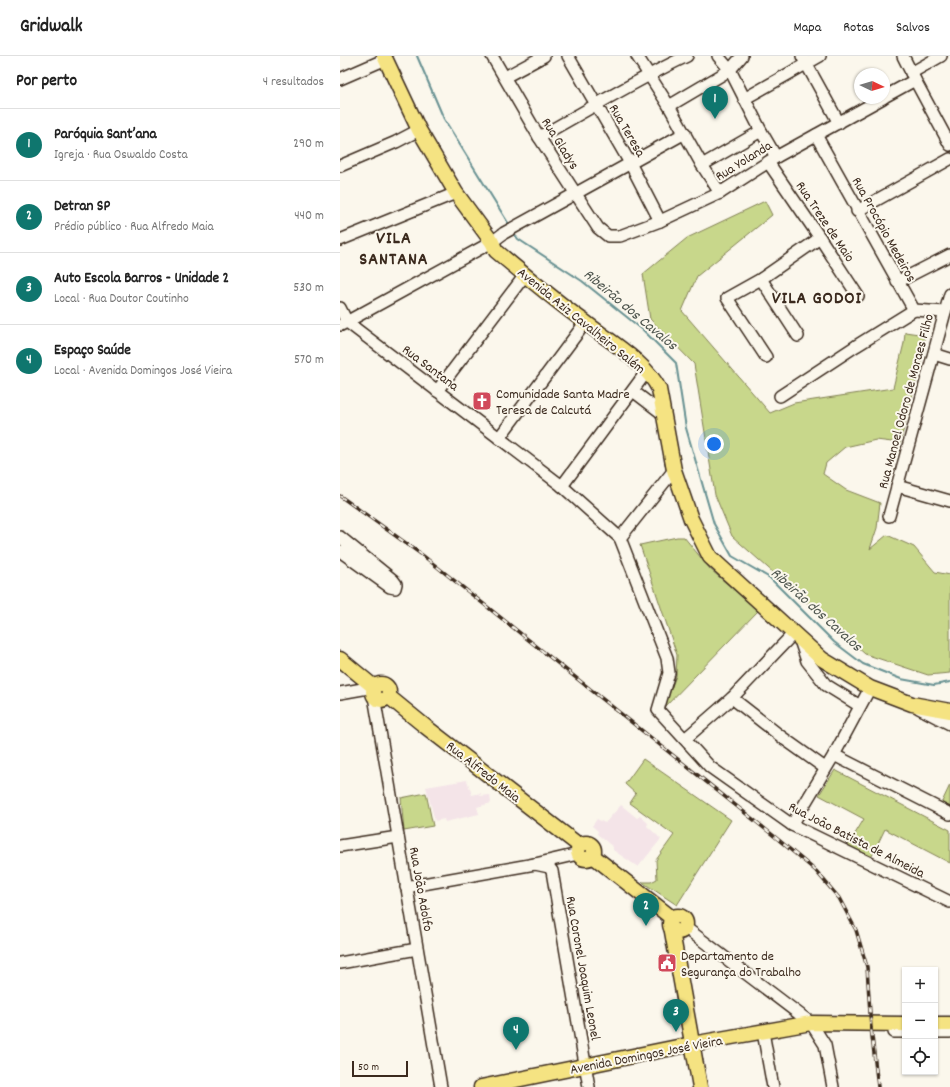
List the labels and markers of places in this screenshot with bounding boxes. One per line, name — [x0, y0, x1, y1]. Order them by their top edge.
pin: 1 — [702, 86, 728, 119]
place label: Comunidade Santa Madre Teresa de Calcutá — [496, 385, 630, 421]
church icon: Comunidade Santa Madre Teresa de Calcutá — [471, 390, 493, 412]
pin: 2 — [633, 893, 659, 926]
place label: Departamento de Segurança do Trabalho — [681, 947, 801, 983]
public building icon: Departamento de Segurança do Trabalho — [656, 952, 678, 974]
pin: 3 — [663, 999, 689, 1032]
pin: 4 — [503, 1017, 529, 1050]

